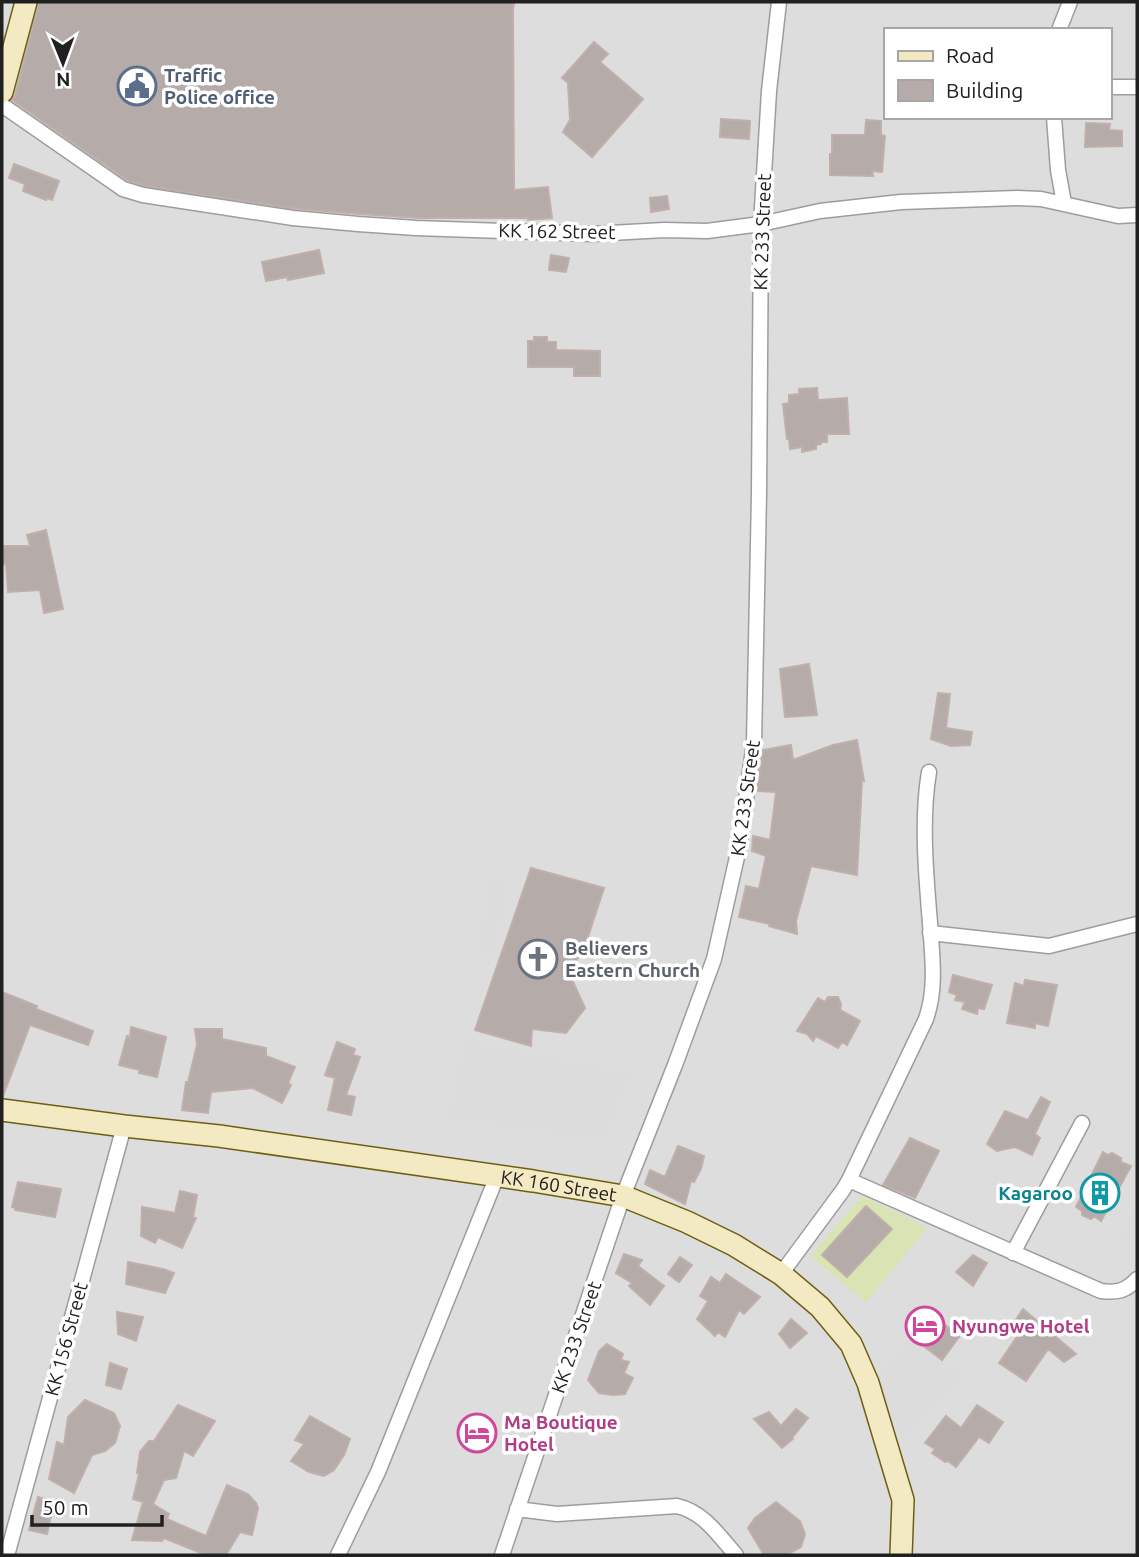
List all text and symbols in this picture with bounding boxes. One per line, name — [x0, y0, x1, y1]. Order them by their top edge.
north arrow — [28, 28, 98, 98]
legend — [884, 28, 1111, 119]
text: Road — [946, 43, 994, 67]
place label: Traffic Police office — [164, 64, 275, 108]
public building icon: Traffic Police office — [116, 65, 158, 107]
text: N — [56, 69, 71, 91]
text: Building — [946, 78, 1023, 102]
street label: KK 233 Street — [749, 173, 775, 291]
street label: KK 162 Street — [498, 219, 616, 243]
street label: KK 233 Street — [726, 738, 764, 857]
place label: Believers Eastern Church — [565, 937, 700, 981]
church icon: Believers Eastern Church — [517, 938, 559, 980]
street label: KK 160 Street — [499, 1166, 619, 1206]
building icon: Kagaroo — [1079, 1172, 1121, 1214]
place label: Kagaroo — [998, 1182, 1073, 1204]
street label: KK 233 Street — [547, 1278, 606, 1396]
street label: KK 156 Street — [40, 1279, 92, 1398]
hotel icon: Nyungwe Hotel — [904, 1305, 946, 1347]
place label: Nyungwe Hotel — [952, 1315, 1090, 1337]
place label: Ma Boutique Hotel — [504, 1411, 618, 1455]
hotel icon: Ma Boutique Hotel — [456, 1412, 498, 1454]
scale bar — [32, 1484, 161, 1528]
text: 50 m — [42, 1495, 89, 1519]

